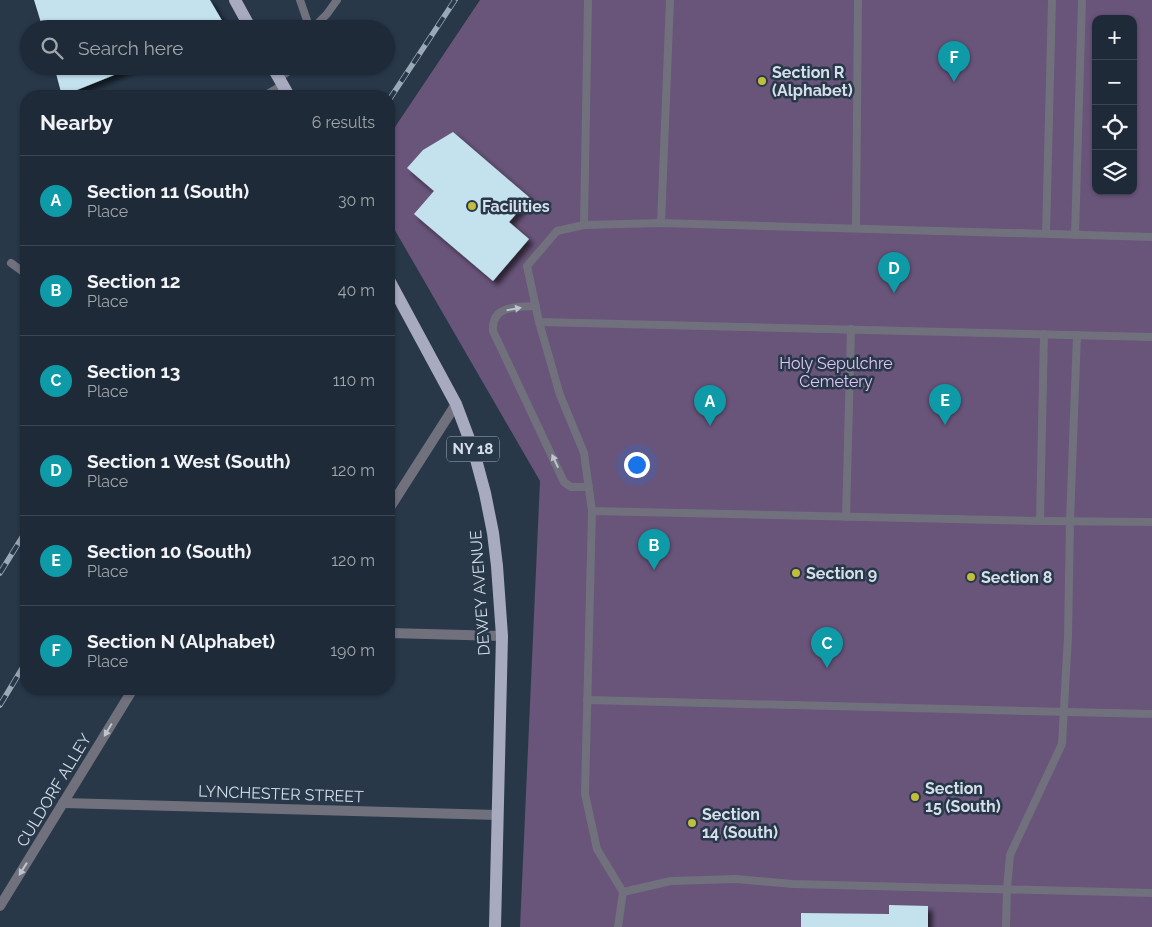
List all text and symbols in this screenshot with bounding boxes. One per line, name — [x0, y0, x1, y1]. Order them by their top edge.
map controls — [1092, 15, 1137, 195]
button: + — [1092, 15, 1137, 60]
search box — [20, 20, 395, 75]
icon: search — [38, 34, 66, 62]
text: Search here — [78, 37, 184, 59]
pin: F — [938, 41, 970, 82]
button: − — [1092, 60, 1137, 105]
place label: Section R (Alphabet) — [772, 63, 853, 100]
marker: Section R (Alphabet) — [756, 75, 768, 87]
button: locate — [1092, 105, 1137, 150]
text: Nearby — [40, 110, 113, 135]
text: 6 results — [312, 113, 375, 132]
button: layers — [1092, 150, 1137, 195]
text: Section 11 (South) — [87, 180, 249, 202]
text: A — [51, 191, 61, 210]
text: 30 m — [338, 191, 375, 210]
place label: Facilities — [482, 197, 550, 216]
marker: Facilities — [466, 200, 478, 212]
text: Place — [87, 202, 128, 221]
pin: D — [878, 252, 910, 293]
text: Section 12 — [87, 270, 181, 292]
text: B — [51, 281, 61, 300]
text: 40 m — [338, 281, 375, 300]
text: Place — [87, 292, 128, 311]
one-way arrow — [506, 304, 522, 312]
park label: Holy Sepulchre Cemetery — [779, 354, 893, 391]
text: Section 13 — [87, 360, 180, 382]
text: C — [51, 371, 61, 390]
text: 110 m — [333, 371, 375, 390]
text: Place — [87, 382, 128, 401]
pin: E — [929, 384, 961, 425]
pin: A — [694, 385, 726, 426]
road number: NY 18 — [447, 436, 499, 462]
text: Section 1 West (South) — [87, 450, 290, 472]
your location — [624, 452, 650, 478]
one-way arrow — [551, 454, 559, 468]
text: D — [50, 461, 62, 480]
text: 120 m — [331, 461, 375, 480]
text: Place — [87, 472, 128, 491]
street label: DEWEY AVENUE — [466, 529, 494, 656]
pin: B — [638, 529, 670, 570]
text: Section 10 (South) — [87, 540, 251, 562]
text: E — [51, 551, 61, 570]
text: 120 m — [331, 551, 375, 570]
text: Place — [87, 562, 128, 581]
place label: Section 9 — [806, 564, 877, 583]
marker: Section 9 — [790, 567, 802, 579]
place label: Section 8 — [981, 568, 1053, 587]
marker: Section 8 — [965, 571, 977, 583]
pin: C — [811, 627, 843, 668]
text: Section N (Alphabet) — [87, 630, 275, 652]
text: F — [51, 641, 61, 660]
text: 190 m — [330, 641, 375, 660]
text: Place — [87, 652, 128, 671]
one-way arrow — [103, 724, 112, 737]
street label: CULDORF ALLEY — [13, 730, 96, 850]
place label: Section 15 (South) — [925, 779, 1001, 816]
street label: LYNCHESTER STREET — [198, 782, 364, 806]
marker: Section 15 (South) — [909, 791, 921, 803]
place label: Section 14 (South) — [702, 805, 778, 842]
marker: Section 14 (South) — [686, 817, 698, 829]
one-way arrow — [18, 863, 28, 876]

